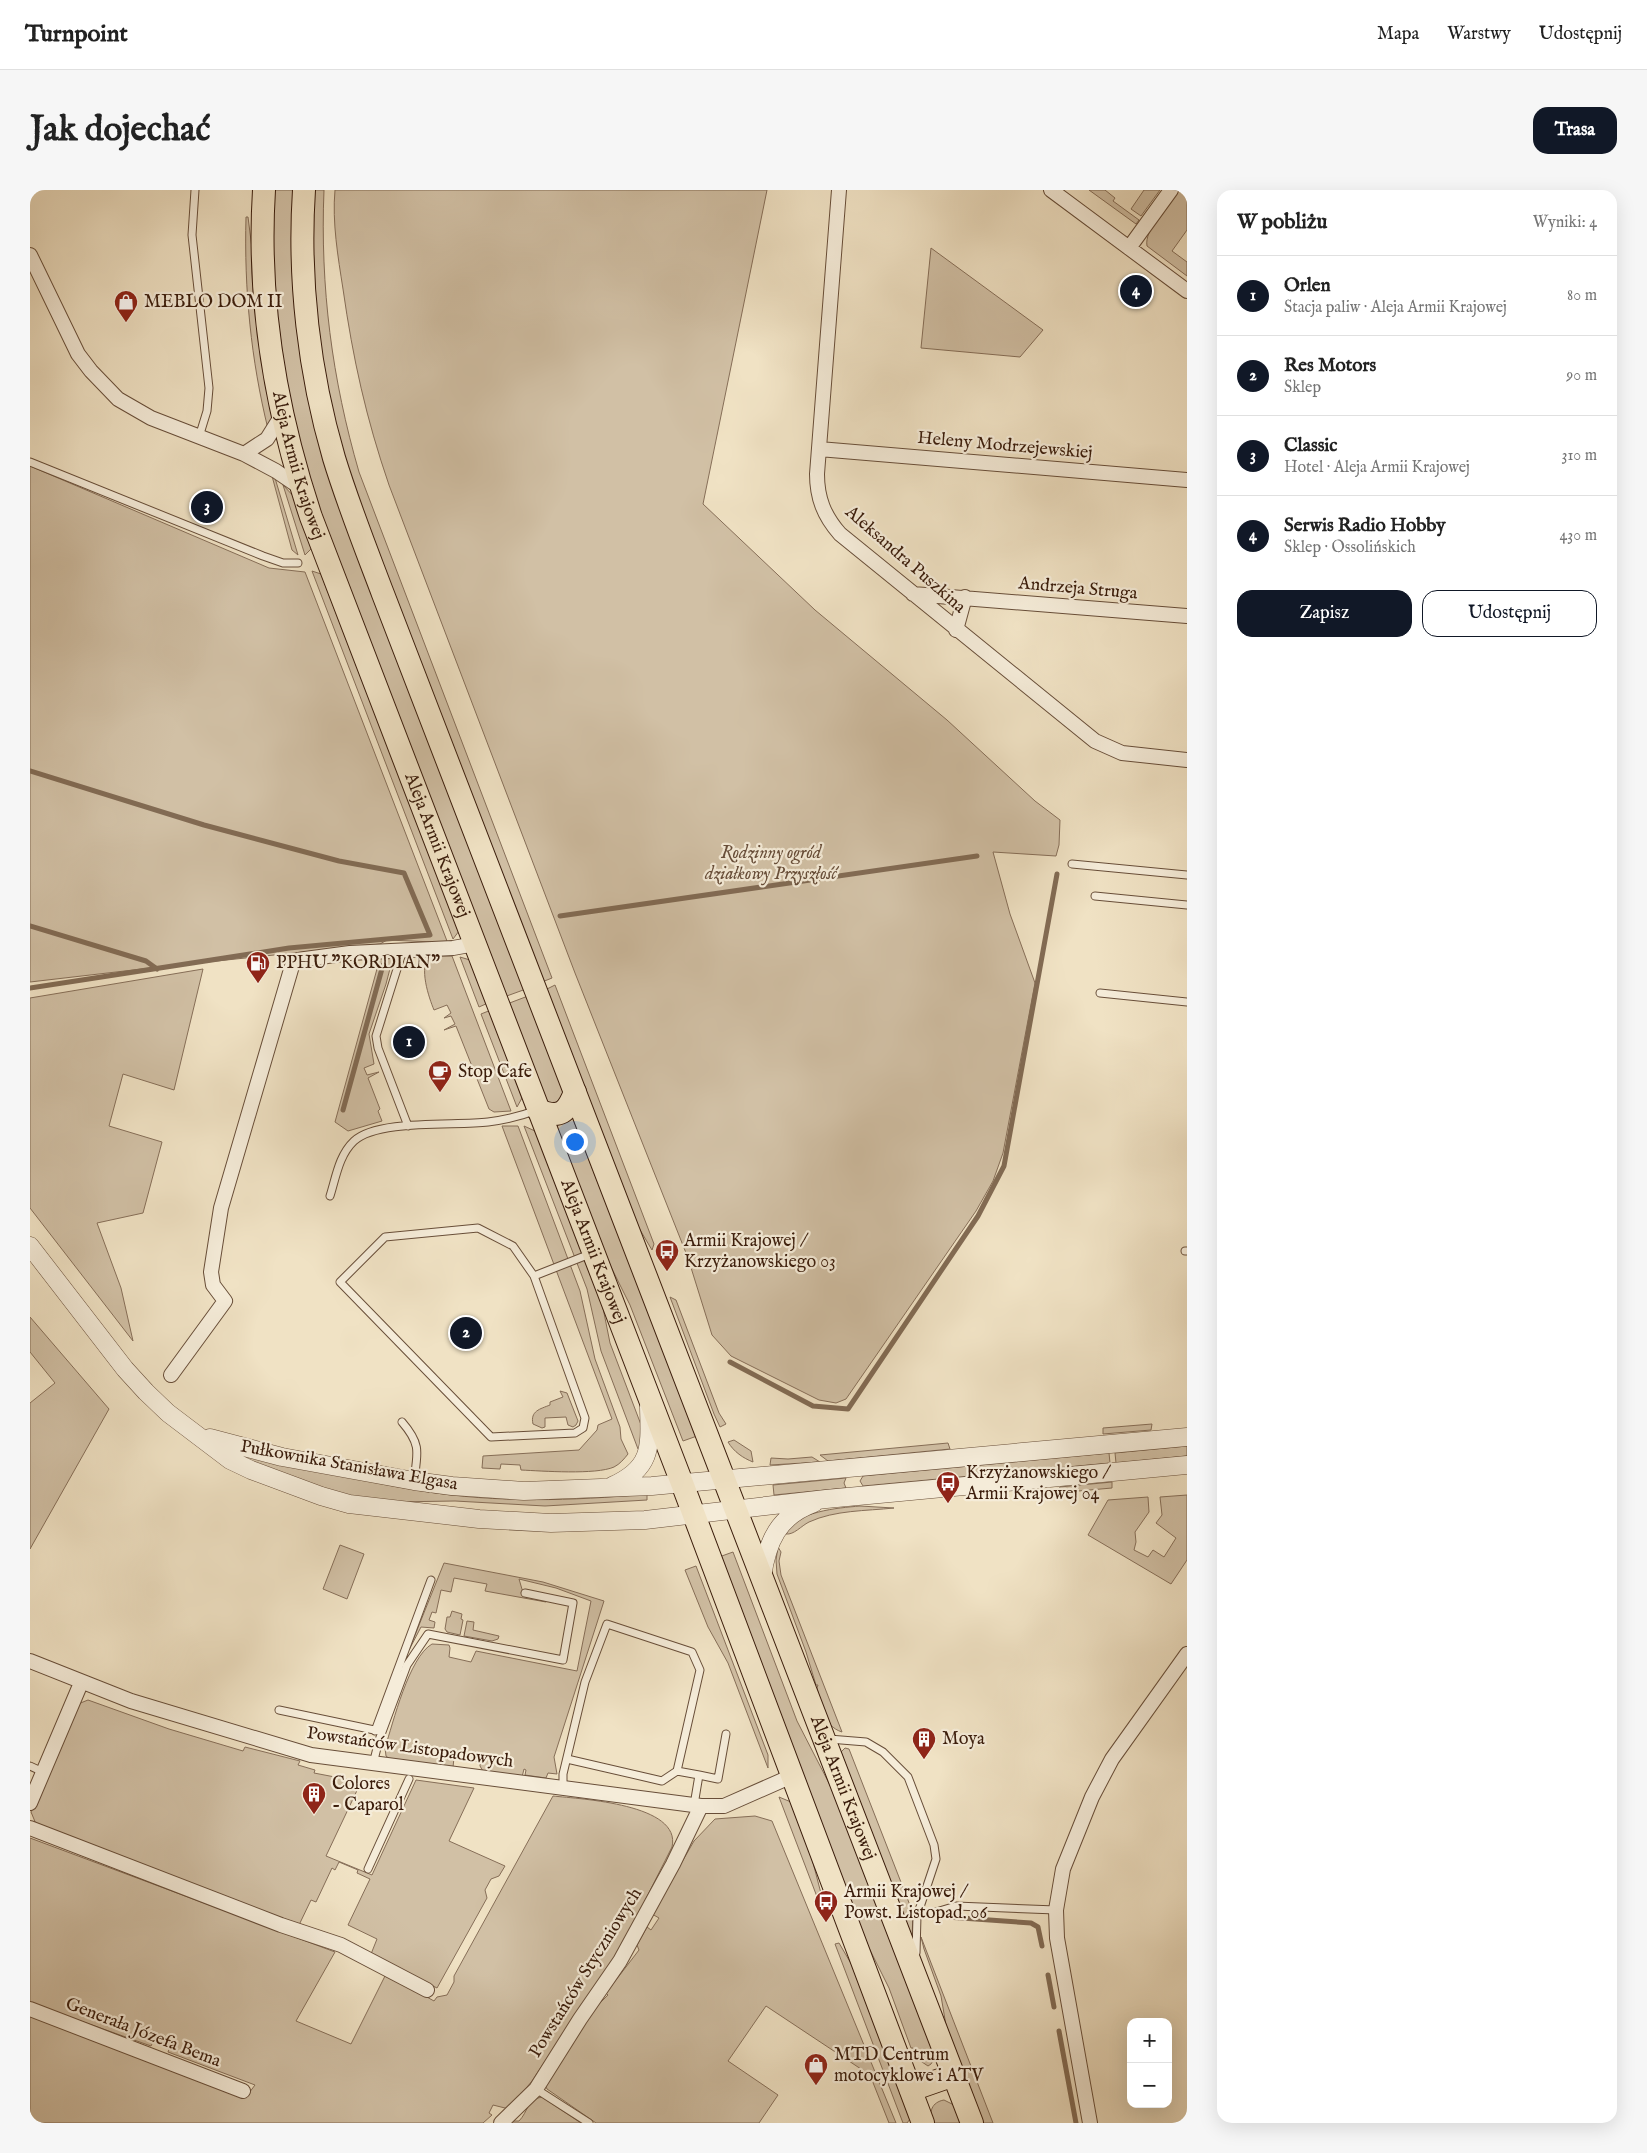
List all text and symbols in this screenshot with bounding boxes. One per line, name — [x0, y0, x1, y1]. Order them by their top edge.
text: Turnpoint — [25, 19, 128, 50]
text: Mapa — [1377, 23, 1419, 46]
text: Warstwy — [1447, 23, 1511, 46]
text: Udostępnij — [1539, 23, 1622, 46]
button: Trasa — [1533, 107, 1617, 154]
text: Jak dojechać — [30, 108, 210, 153]
text: W pobliżu — [1237, 209, 1327, 236]
text: Wyniki: 4 — [1533, 213, 1597, 233]
pin: 4 — [1120, 272, 1152, 310]
text: Orlen — [1284, 274, 1331, 298]
text: 1 — [1250, 286, 1256, 306]
text: 80 m — [1567, 286, 1597, 306]
shop icon: MEBLO DOM II — [113, 289, 139, 323]
place label: MEBLO DOM II — [144, 291, 283, 314]
text: Stacja paliw · Aleja Armii Krajowej — [1284, 298, 1507, 318]
text: Res Motors — [1284, 354, 1376, 378]
text: 2 — [1249, 366, 1257, 386]
text: 90 m — [1566, 366, 1597, 386]
text: Sklep — [1284, 378, 1321, 398]
street label: Aleja Armii Krajowej — [266, 388, 330, 543]
street label: Heleny Modrzejewskiej — [917, 427, 1093, 465]
text: Classic — [1284, 434, 1338, 458]
text: 3 — [1250, 446, 1256, 466]
text: 310 m — [1561, 446, 1597, 466]
text: Hotel · Aleja Armii Krajowej — [1284, 458, 1470, 478]
pin: 3 — [191, 488, 223, 526]
street label: Aleksandra Puszkina — [839, 501, 970, 619]
text: Serwis Radio Hobby — [1284, 514, 1446, 538]
text: 4 — [1249, 526, 1257, 546]
text: 430 m — [1559, 526, 1597, 546]
text: Sklep · Ossolińskich — [1284, 538, 1416, 558]
street label: Andrzeja Struga — [1017, 572, 1139, 606]
button: Zapisz — [1237, 590, 1412, 637]
button: Udostępnij — [1422, 590, 1597, 637]
street label: Aleja Armii Krajowej — [399, 769, 475, 921]
park label: Rodzinny ogród działkowy Przyszłość — [704, 842, 840, 886]
fuel station icon: PPHU "KORDIAN" — [245, 950, 271, 984]
place label: PPHU "KORDIAN" — [276, 952, 440, 975]
pin: 1 — [393, 1023, 425, 1061]
cafe icon: Stop Cafe — [427, 1059, 453, 1093]
place label: Stop Cafe — [458, 1061, 532, 1084]
your location — [562, 1129, 588, 1155]
street label: Aleja Armii Krajowej — [554, 1175, 631, 1327]
place label: Armii Krajowej / Krzyżanowskiego 03 — [683, 1230, 836, 1274]
bus stop icon: Armii Krajowej / Krzyżanowskiego 03 — [654, 1238, 680, 1272]
pin: 2 — [450, 1314, 482, 1352]
street label: Pułkownika Stanisława Elgasa — [239, 1436, 460, 1496]
place label: Krzyżanowskiego / Armii Krajowej 04 — [965, 1462, 1111, 1506]
bus stop icon: Krzyżanowskiego / Armii Krajowej 04 — [935, 1470, 961, 1504]
street label: Aleja Armii Krajowej — [804, 1711, 881, 1863]
street label: Powstańców Listopadowych — [305, 1722, 515, 1774]
building icon: Moya — [911, 1726, 937, 1760]
place label: Moya — [942, 1728, 985, 1751]
place label: Colores - Caparol — [332, 1773, 404, 1817]
building icon: Colores - Caparol — [301, 1781, 327, 1815]
place label: Armii Krajowej / Powst. Listopad. 06 — [843, 1881, 987, 1925]
street label: Powstańców Styczniowych — [524, 1883, 648, 2062]
bus stop icon: Armii Krajowej / Powst. Listopad. 06 — [813, 1889, 839, 1923]
street label: Generała Józefa Bema — [62, 1993, 224, 2073]
map controls — [1127, 2018, 1172, 2108]
button: + — [1127, 2018, 1172, 2063]
place label: MTD Centrum motocyklowe i ATV — [834, 2044, 984, 2088]
shop icon: MTD Centrum motocyklowe i ATV — [803, 2052, 829, 2086]
button: − — [1127, 2063, 1172, 2108]

